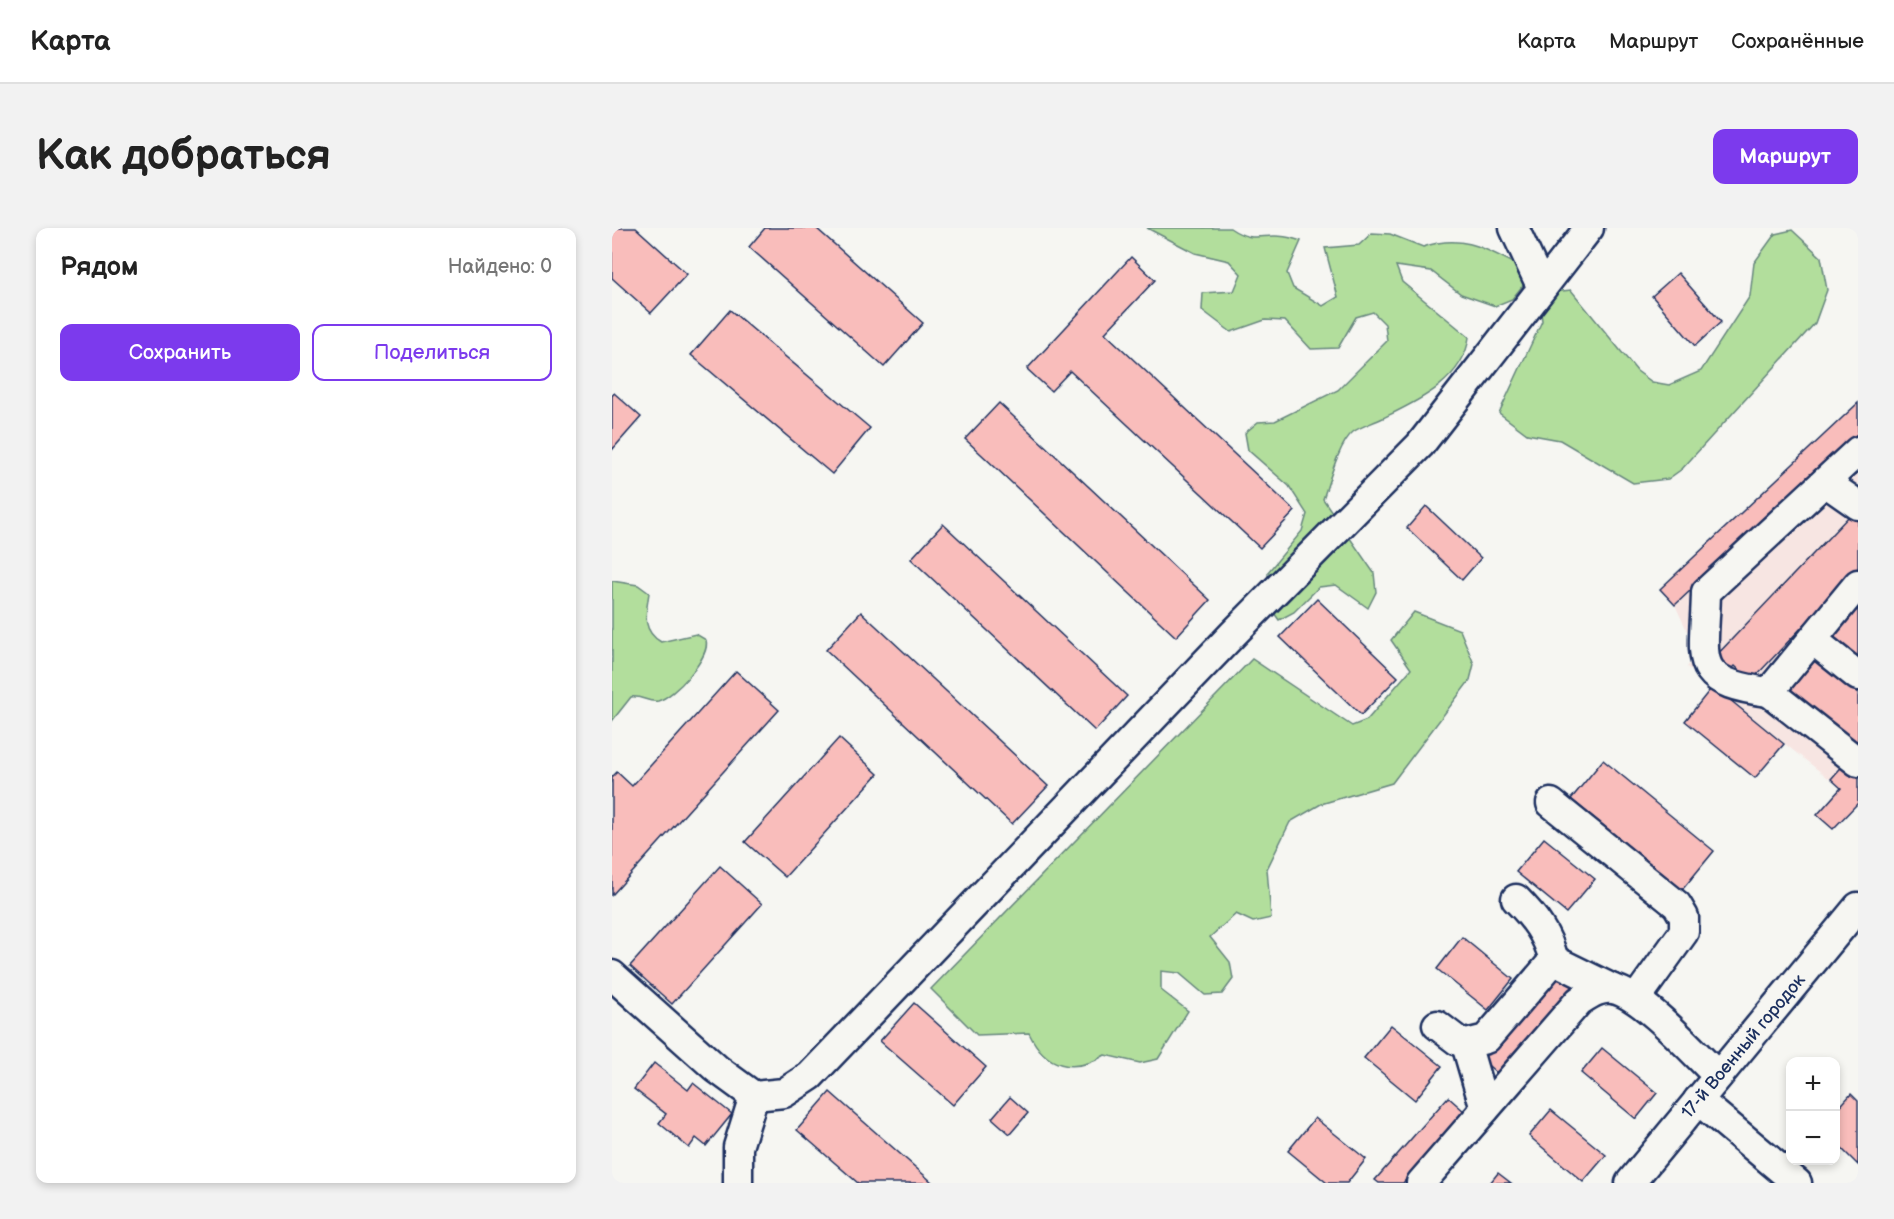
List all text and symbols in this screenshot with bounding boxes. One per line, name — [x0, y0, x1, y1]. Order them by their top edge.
text: Карта — [30, 25, 110, 58]
text: Карта — [1517, 29, 1576, 54]
text: Маршрут — [1609, 29, 1698, 54]
text: Сохранённые — [1731, 29, 1864, 54]
button: Маршрут — [1713, 129, 1858, 184]
text: Как добраться — [36, 131, 331, 182]
text: Рядом — [60, 252, 138, 283]
text: Найдено: 0 — [448, 255, 552, 279]
button: Сохранить — [60, 324, 300, 381]
button: Поделиться — [312, 324, 552, 381]
street label: 17-й Военный городок — [1677, 970, 1810, 1123]
map controls — [1786, 1057, 1840, 1165]
button: + — [1786, 1057, 1840, 1111]
button: − — [1786, 1111, 1840, 1165]

